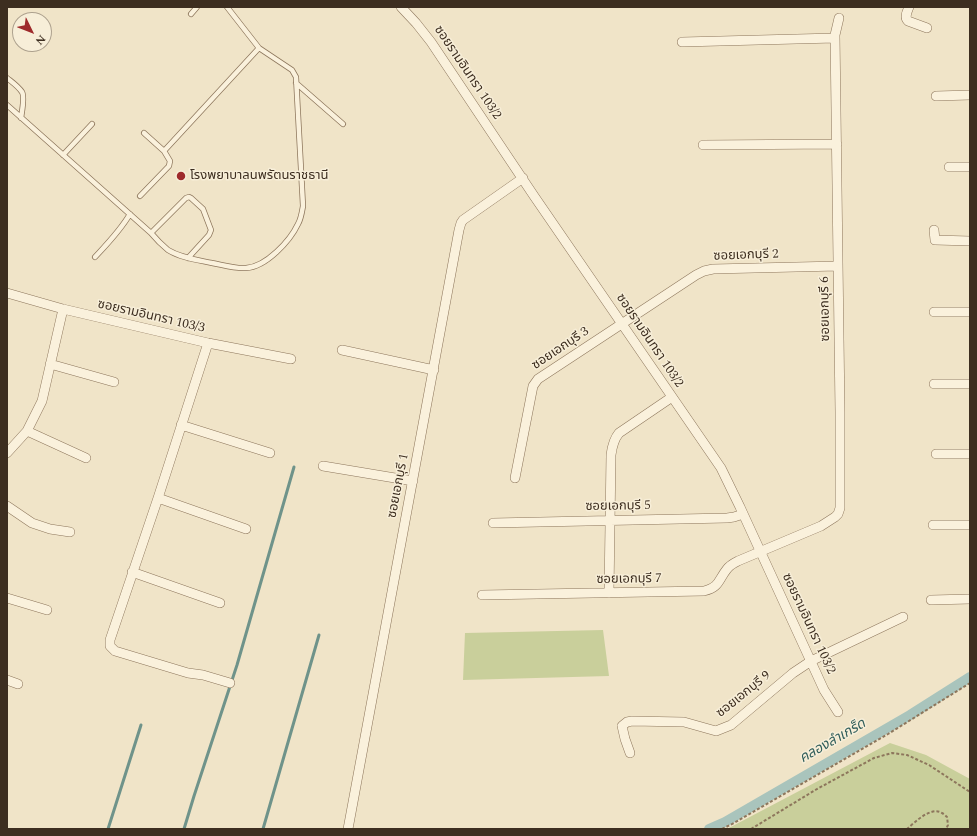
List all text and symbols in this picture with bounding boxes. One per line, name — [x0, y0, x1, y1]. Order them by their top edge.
north arrow — [12, 12, 52, 52]
street label: ซอยรามอินทรา 103/2 — [430, 23, 504, 123]
text: N — [31, 31, 50, 49]
place label: โรงพยาบาลนพรัตนราชธานี — [190, 168, 328, 184]
marker: โรงพยาบาลนพรัตนราชธานี — [175, 170, 187, 182]
street label: ซอยเอกบุรี 2 — [713, 247, 779, 265]
street label: ซอยเอกบุรี 6 — [818, 276, 834, 342]
street label: ซอยรามอินทรา 103/2 — [612, 291, 686, 391]
street label: ซอยรามอินทรา 103/3 — [96, 297, 206, 337]
street label: ซอยเอกบุรี 3 — [530, 324, 592, 374]
street label: ซอยเอกบุรี 1 — [385, 452, 413, 520]
street label: ซอยเอกบุรี 5 — [585, 499, 651, 515]
street label: ซอยรามอินทรา 103/2 — [778, 571, 838, 677]
street label: ซอยเอกบุรี 7 — [596, 572, 662, 588]
street label: ซอยเอกบุรี 9 — [714, 668, 774, 722]
water label: คลองลำเกร็ด — [797, 716, 869, 768]

